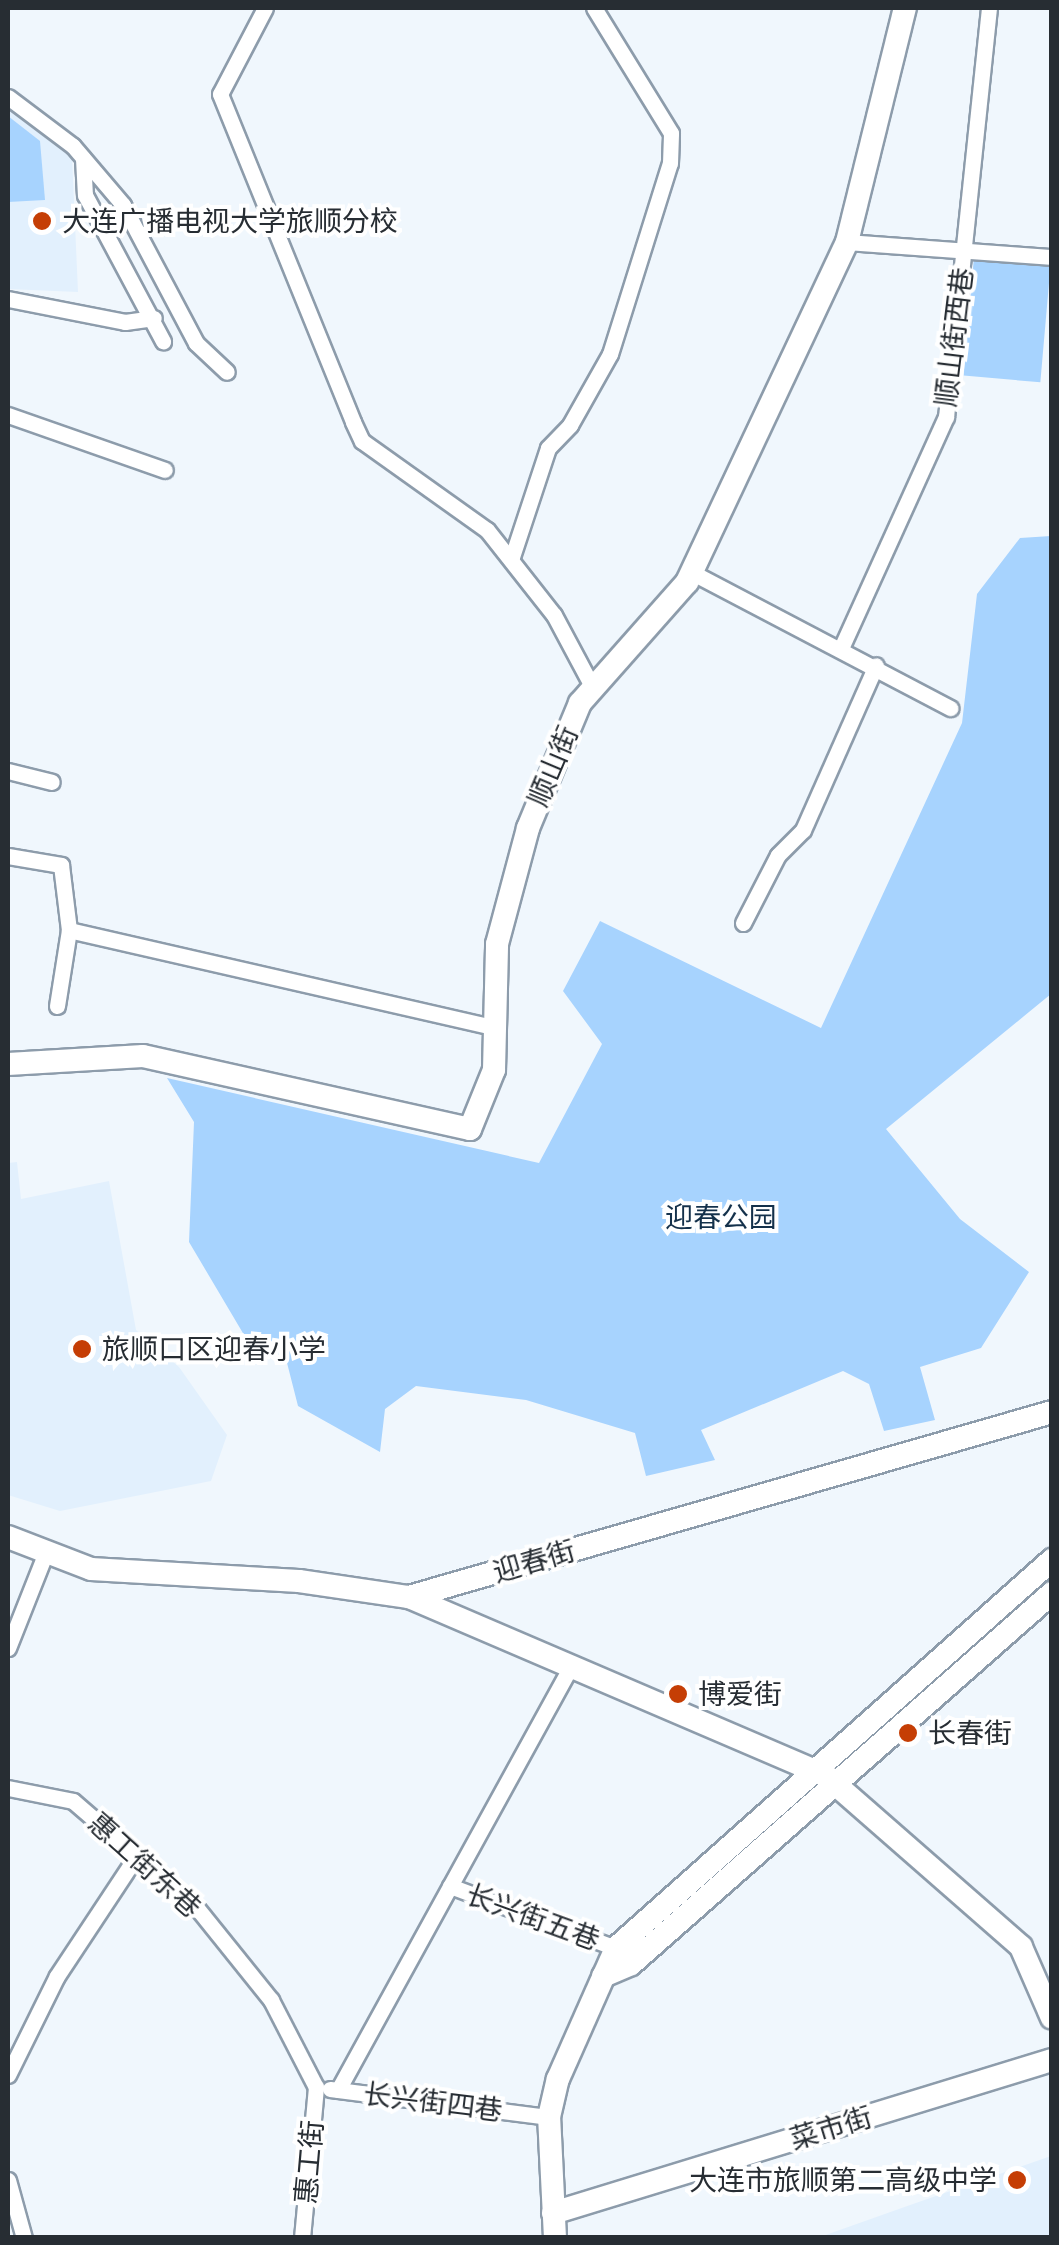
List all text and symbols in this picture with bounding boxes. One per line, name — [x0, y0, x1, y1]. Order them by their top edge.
place label: 大连广播电视大学旅顺分校 — [62, 204, 398, 238]
marker: 大连广播电视大学旅顺分校 — [31, 210, 53, 232]
street label: 顺山街西巷 — [929, 265, 979, 409]
street label: 顺山街 — [521, 721, 585, 811]
park label: 迎春公园 — [665, 1200, 777, 1234]
place label: 旅顺口区迎春小学 — [102, 1332, 326, 1366]
marker: 旅顺口区迎春小学 — [71, 1338, 93, 1360]
street label: 迎春街 — [489, 1533, 579, 1589]
place label: 博爱街 — [698, 1677, 782, 1711]
marker: 博爱街 — [667, 1683, 689, 1705]
place label: 长春街 — [928, 1716, 1012, 1750]
marker: 长春街 — [897, 1722, 919, 1744]
street label: 惠工街东巷 — [82, 1806, 208, 1924]
street label: 长兴街五巷 — [461, 1877, 605, 1957]
street label: 长兴街四巷 — [361, 2077, 505, 2127]
street label: 菜市街 — [786, 2100, 876, 2156]
street label: 惠工街 — [289, 2119, 329, 2205]
place label: 大连市旅顺第二高级中学 — [689, 2163, 997, 2197]
marker: 大连市旅顺第二高级中学 — [1006, 2169, 1028, 2191]

